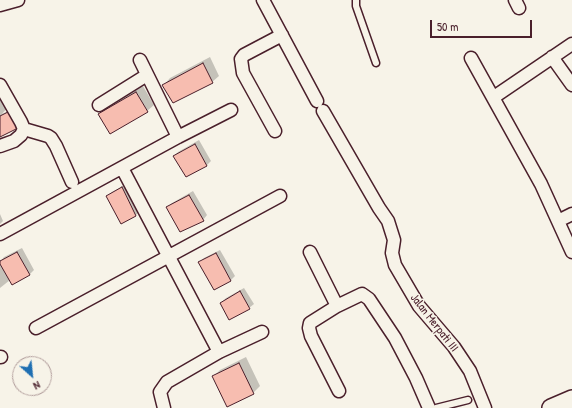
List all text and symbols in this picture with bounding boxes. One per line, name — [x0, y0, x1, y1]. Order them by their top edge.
scale bar — [432, 12, 534, 38]
text: 50 m — [437, 18, 458, 35]
street label: Jalan Merpati III — [407, 291, 461, 355]
north arrow — [12, 356, 52, 396]
text: N — [31, 378, 43, 393]

